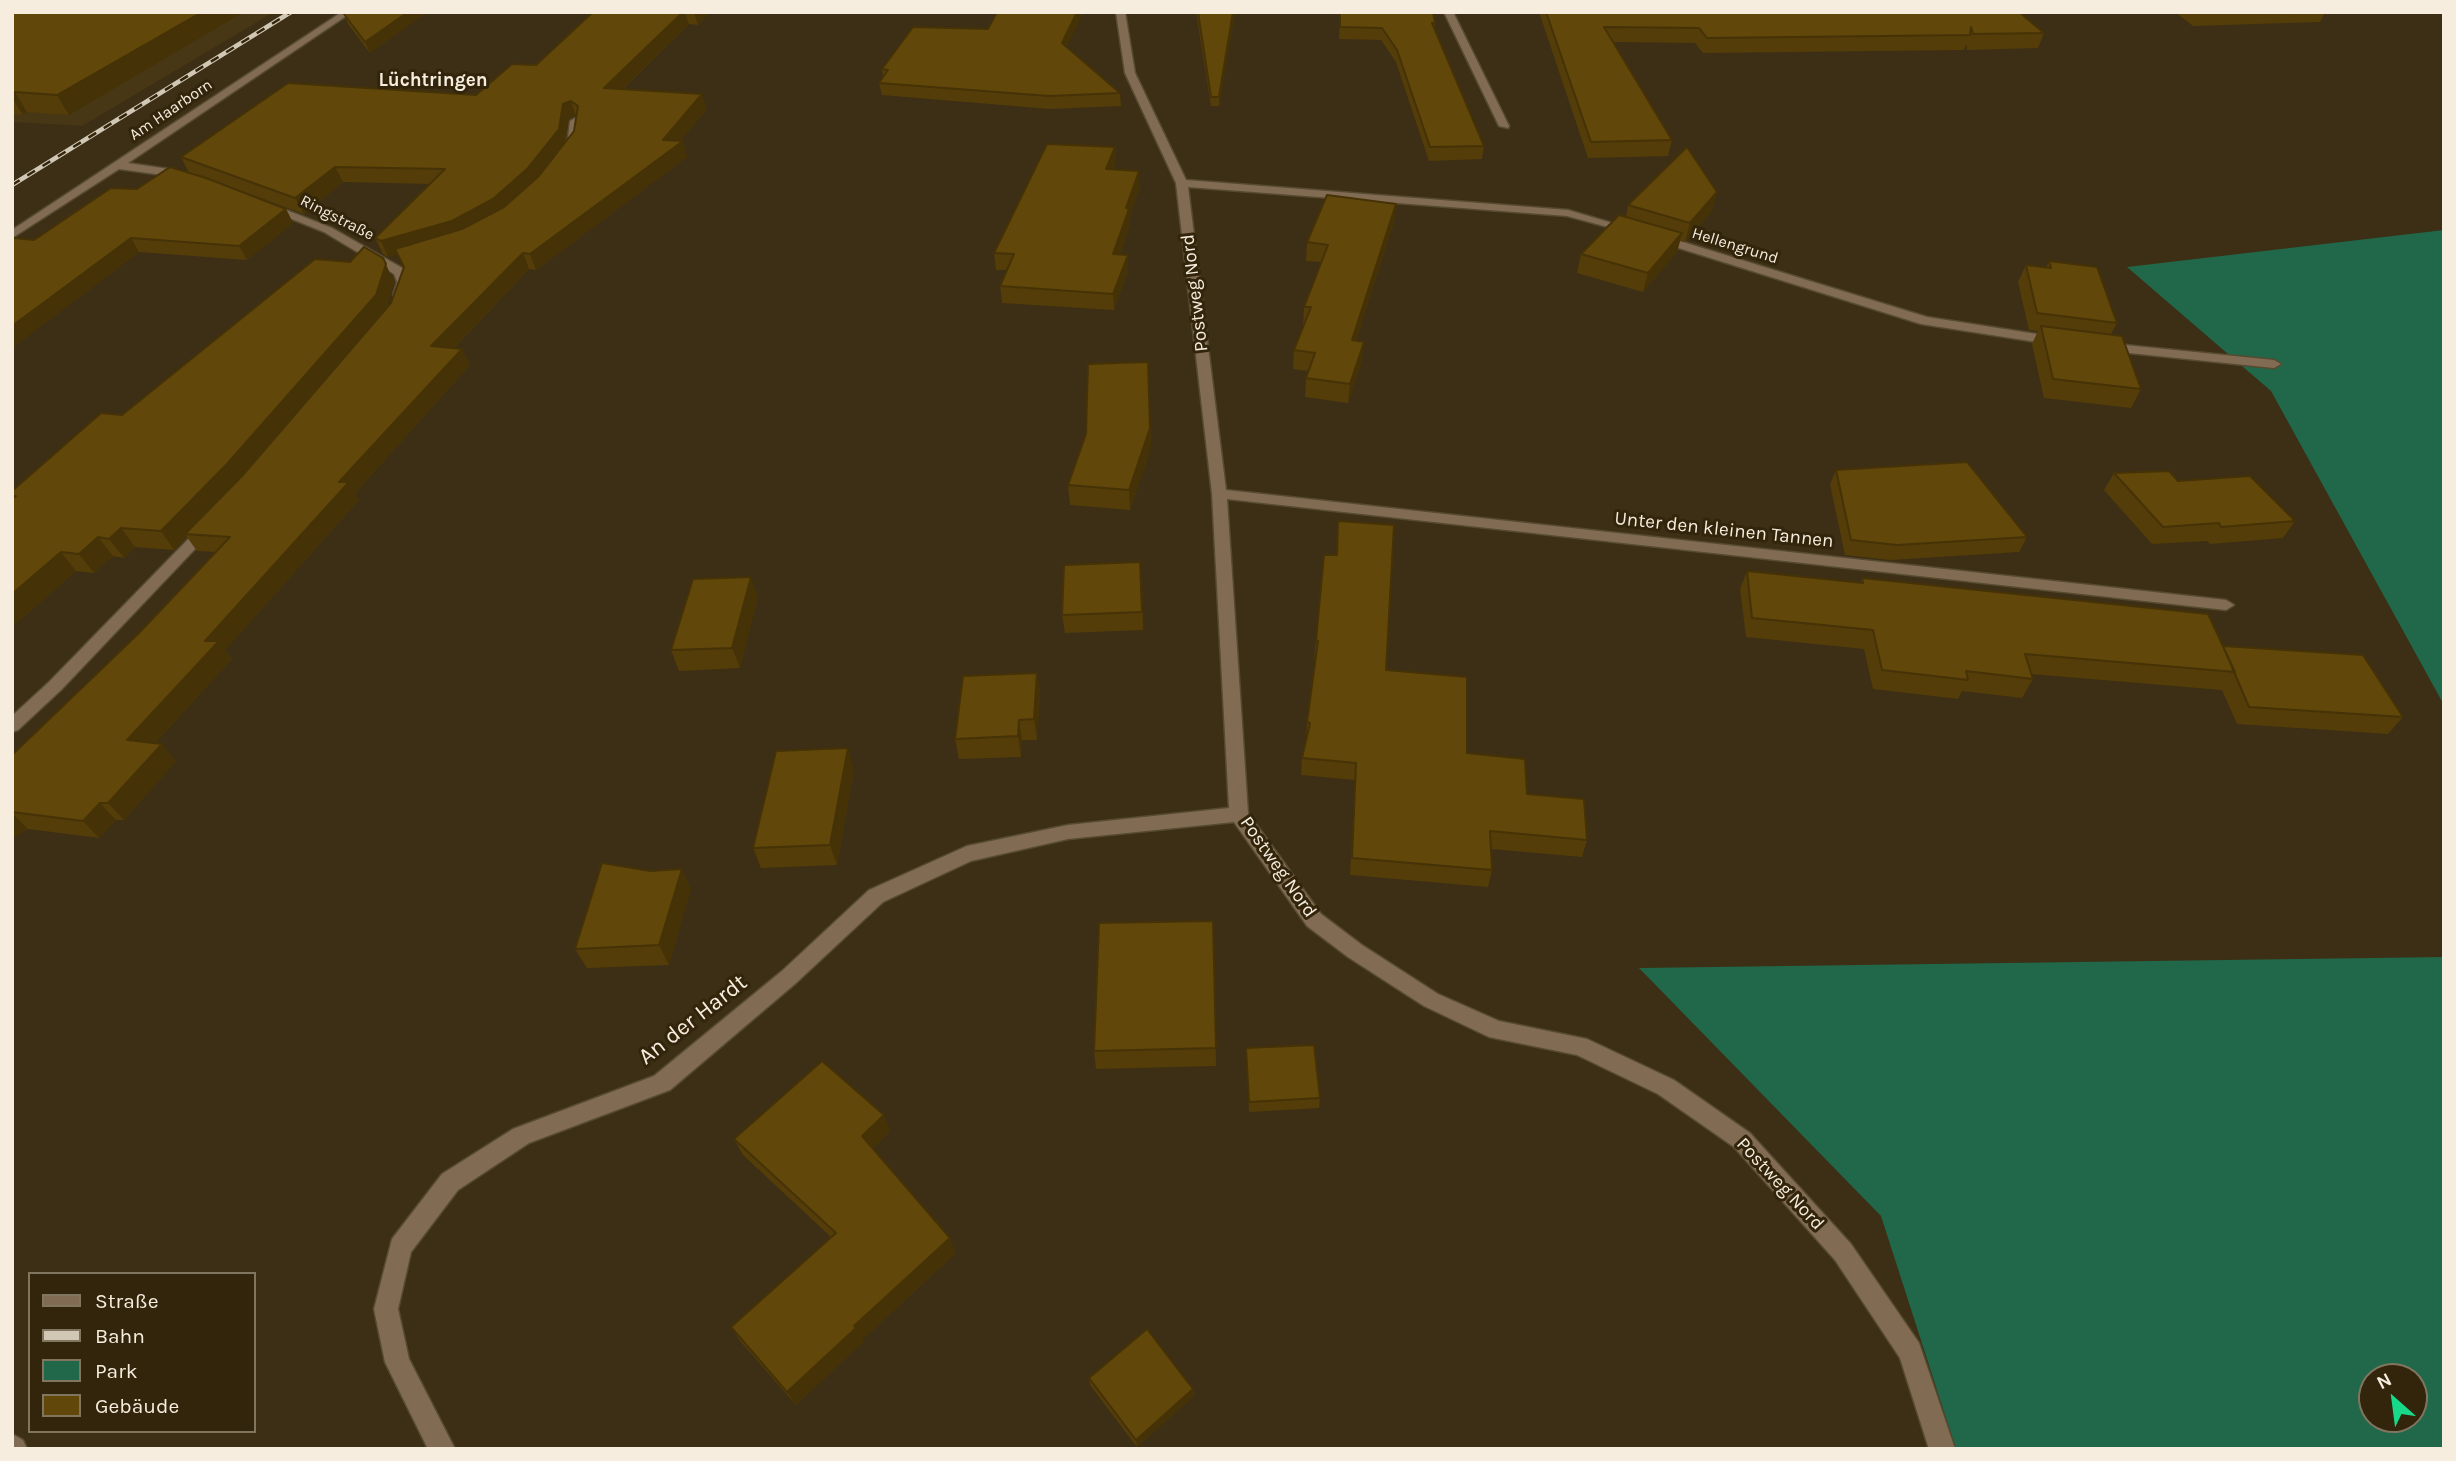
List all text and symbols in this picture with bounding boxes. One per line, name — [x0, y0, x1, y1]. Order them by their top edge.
district label: Lüchtringen — [378, 70, 488, 92]
street label: Am Haarborn — [126, 75, 216, 145]
street label: Ringstraße — [297, 191, 377, 245]
street label: Hellengrund — [1689, 224, 1781, 268]
street label: Postweg Nord — [1176, 233, 1214, 353]
street label: Unter den kleinen Tannen — [1613, 507, 1835, 553]
street label: Postweg Nord — [1235, 812, 1321, 922]
street label: An der Hardt — [633, 969, 753, 1071]
street label: Postweg Nord — [1731, 1133, 1829, 1235]
legend — [28, 1272, 256, 1433]
text: Straße — [95, 1289, 158, 1313]
text: Bahn — [95, 1324, 145, 1348]
text: Park — [95, 1359, 138, 1383]
north arrow — [2358, 1363, 2428, 1433]
text: N — [2373, 1368, 2395, 1394]
text: Gebäude — [95, 1394, 179, 1418]

